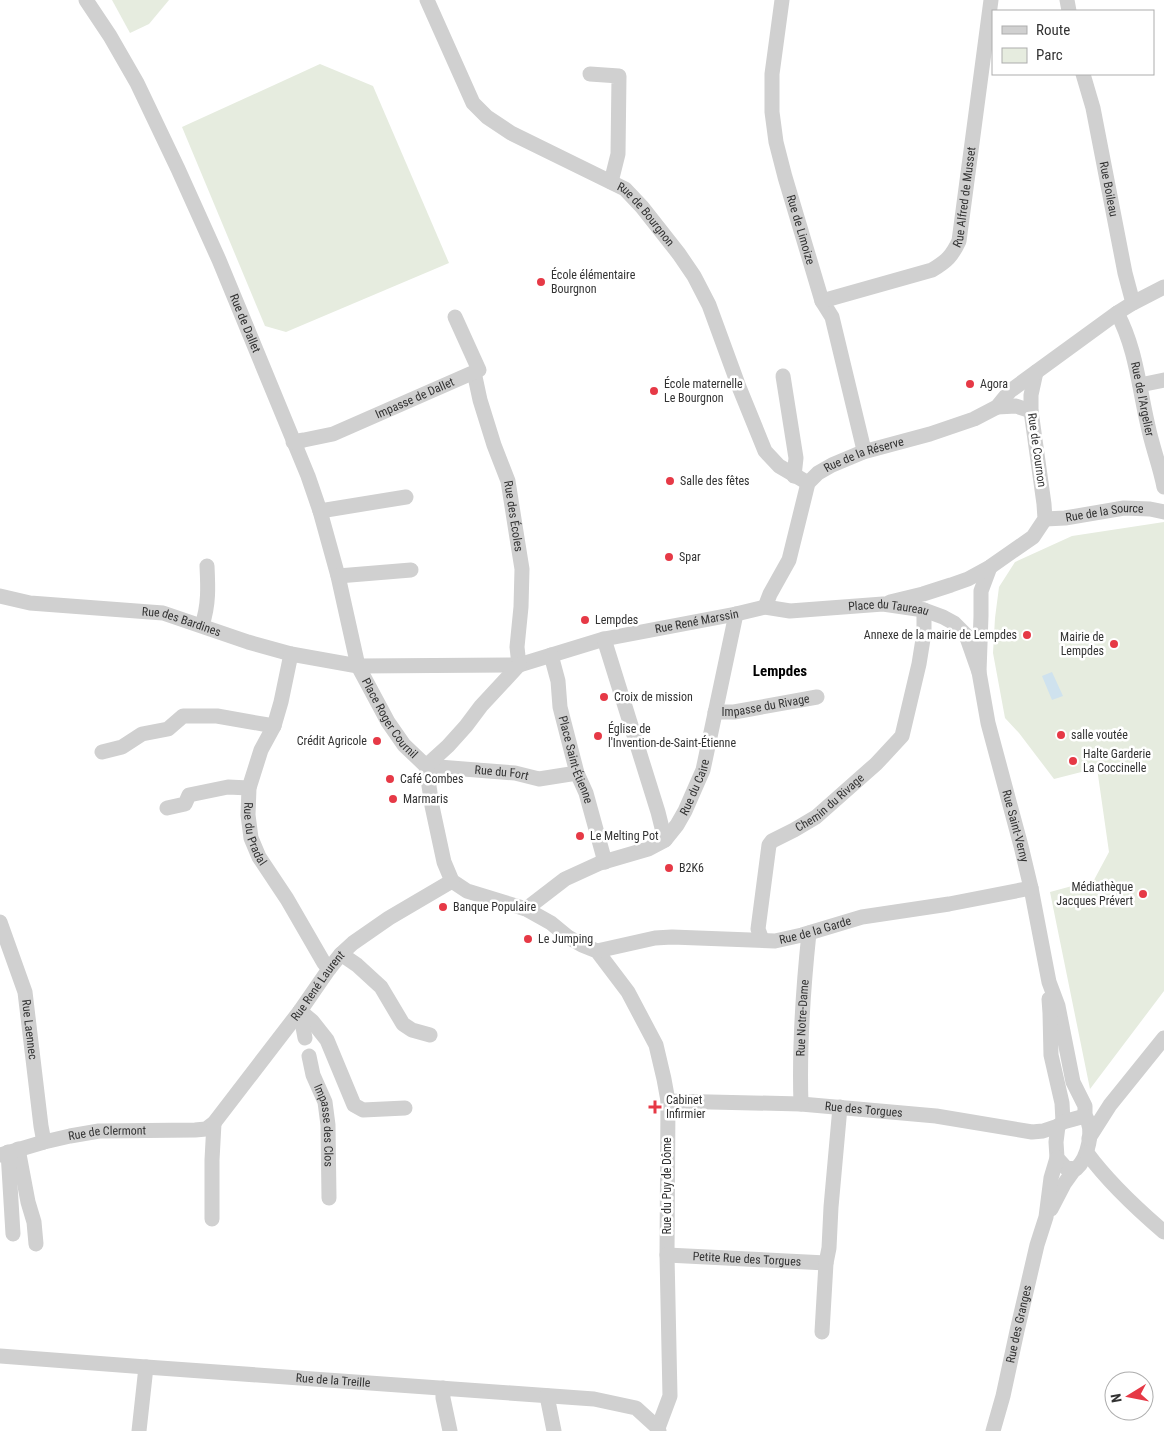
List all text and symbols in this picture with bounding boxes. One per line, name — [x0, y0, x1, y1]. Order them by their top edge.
legend — [992, 10, 1154, 75]
text: Route — [1036, 21, 1070, 39]
text: Parc — [1036, 46, 1063, 64]
street label: Rue Alfred de Musset — [950, 146, 978, 250]
street label: Rue Boileau — [1097, 160, 1121, 218]
street label: Rue de Bourgnon — [615, 179, 677, 249]
street label: Rue de Limoize — [784, 193, 818, 267]
place label: École élémentaire Bourgnon — [551, 267, 636, 296]
marker: École élémentaire Bourgnon — [535, 276, 547, 288]
street label: Rue de Dallet — [227, 292, 264, 355]
street label: Rue de l'Argelier — [1128, 360, 1157, 438]
street label: Impasse de Dallet — [373, 375, 457, 422]
place label: École maternelle Le Bourgnon — [664, 376, 743, 405]
place label: Agora — [980, 377, 1008, 391]
marker: Agora — [964, 378, 976, 390]
marker: École maternelle Le Bourgnon — [648, 385, 660, 397]
street label: Rue de Cournon — [1025, 412, 1049, 488]
street label: Rue de la Réserve — [821, 434, 906, 475]
place label: Salle des fêtes — [680, 474, 750, 488]
marker: Salle des fêtes — [664, 475, 676, 487]
street label: Rue des Écoles — [501, 480, 526, 553]
street label: Rue de la Source — [1064, 501, 1144, 525]
place label: Spar — [679, 550, 701, 564]
marker: Spar — [663, 551, 675, 563]
street label: Place du Taureau — [848, 597, 931, 618]
street label: Rue des Bardines — [141, 604, 223, 639]
street label: Rue René Marssin — [654, 607, 740, 636]
place label: Lempdes — [595, 613, 638, 627]
marker: Lempdes — [579, 614, 591, 626]
place label: Annexe de la mairie de Lempdes — [864, 628, 1017, 642]
marker: Annexe de la mairie de Lempdes — [1021, 629, 1033, 641]
place label: Mairie de Lempdes — [1060, 630, 1104, 658]
marker: Mairie de Lempdes — [1108, 638, 1120, 650]
district label: Lempdes — [753, 662, 807, 680]
street label: Place Roger Cournil — [359, 676, 421, 761]
place label: Croix de mission — [614, 690, 693, 704]
marker: Croix de mission — [598, 691, 610, 703]
street label: Impasse du Rivage — [721, 691, 811, 719]
street label: Place Saint-Étienne — [556, 714, 596, 805]
place label: Église de l'Invention-de-Saint-Étienne — [608, 721, 736, 750]
place label: salle voutée — [1071, 728, 1128, 742]
marker: salle voutée — [1055, 729, 1067, 741]
marker: Église de l'Invention-de-Saint-Étienne — [592, 730, 604, 742]
place label: Crédit Agricole — [297, 734, 367, 748]
marker: Crédit Agricole — [371, 735, 383, 747]
place label: Halte Garderie La Coccinelle — [1083, 747, 1151, 775]
marker: Halte Garderie La Coccinelle — [1067, 755, 1079, 767]
street label: Rue du Caire — [677, 758, 712, 818]
street label: Rue du Fort — [474, 763, 531, 783]
street label: Chemin du Rivage — [793, 771, 867, 835]
place label: Café Combes — [400, 772, 463, 786]
marker: Café Combes — [384, 773, 396, 785]
street label: Rue Saint-Verny — [999, 788, 1032, 863]
place label: Marmaris — [403, 792, 448, 806]
marker: Marmaris — [387, 793, 399, 805]
street label: Rue du Pradal — [241, 802, 270, 868]
place label: Le Melting Pot — [590, 829, 659, 843]
marker: Le Melting Pot — [574, 830, 586, 842]
place label: B2K6 — [679, 861, 704, 875]
marker: B2K6 — [663, 862, 675, 874]
place label: Médiathèque Jacques Prévert — [1056, 880, 1133, 908]
marker: Médiathèque Jacques Prévert — [1137, 888, 1149, 900]
place label: Banque Populaire — [453, 900, 536, 914]
marker: Banque Populaire — [437, 901, 449, 913]
street label: Rue de la Garde — [778, 914, 853, 947]
place label: Le Jumping — [538, 932, 593, 946]
marker: Le Jumping — [522, 933, 534, 945]
street label: Rue René Laurent — [288, 947, 347, 1024]
street label: Rue Notre-Dame — [794, 979, 812, 1057]
street label: Rue Laennec — [19, 999, 40, 1061]
street label: Impasse des Clos — [311, 1082, 336, 1167]
place label: Cabinet Infirmier — [666, 1093, 706, 1121]
street label: Rue des Torgues — [824, 1099, 903, 1120]
marker: Cabinet Infirmier — [648, 1100, 662, 1114]
street label: Rue de Clermont — [67, 1124, 147, 1143]
street label: Rue du Puy de Dôme — [660, 1137, 674, 1235]
street label: Petite Rue des Torgues — [692, 1249, 802, 1269]
street label: Rue des Granges — [1003, 1284, 1034, 1364]
street label: Rue de la Treille — [295, 1371, 371, 1390]
north arrow — [1104, 1371, 1154, 1421]
text: N — [1108, 1393, 1125, 1404]

